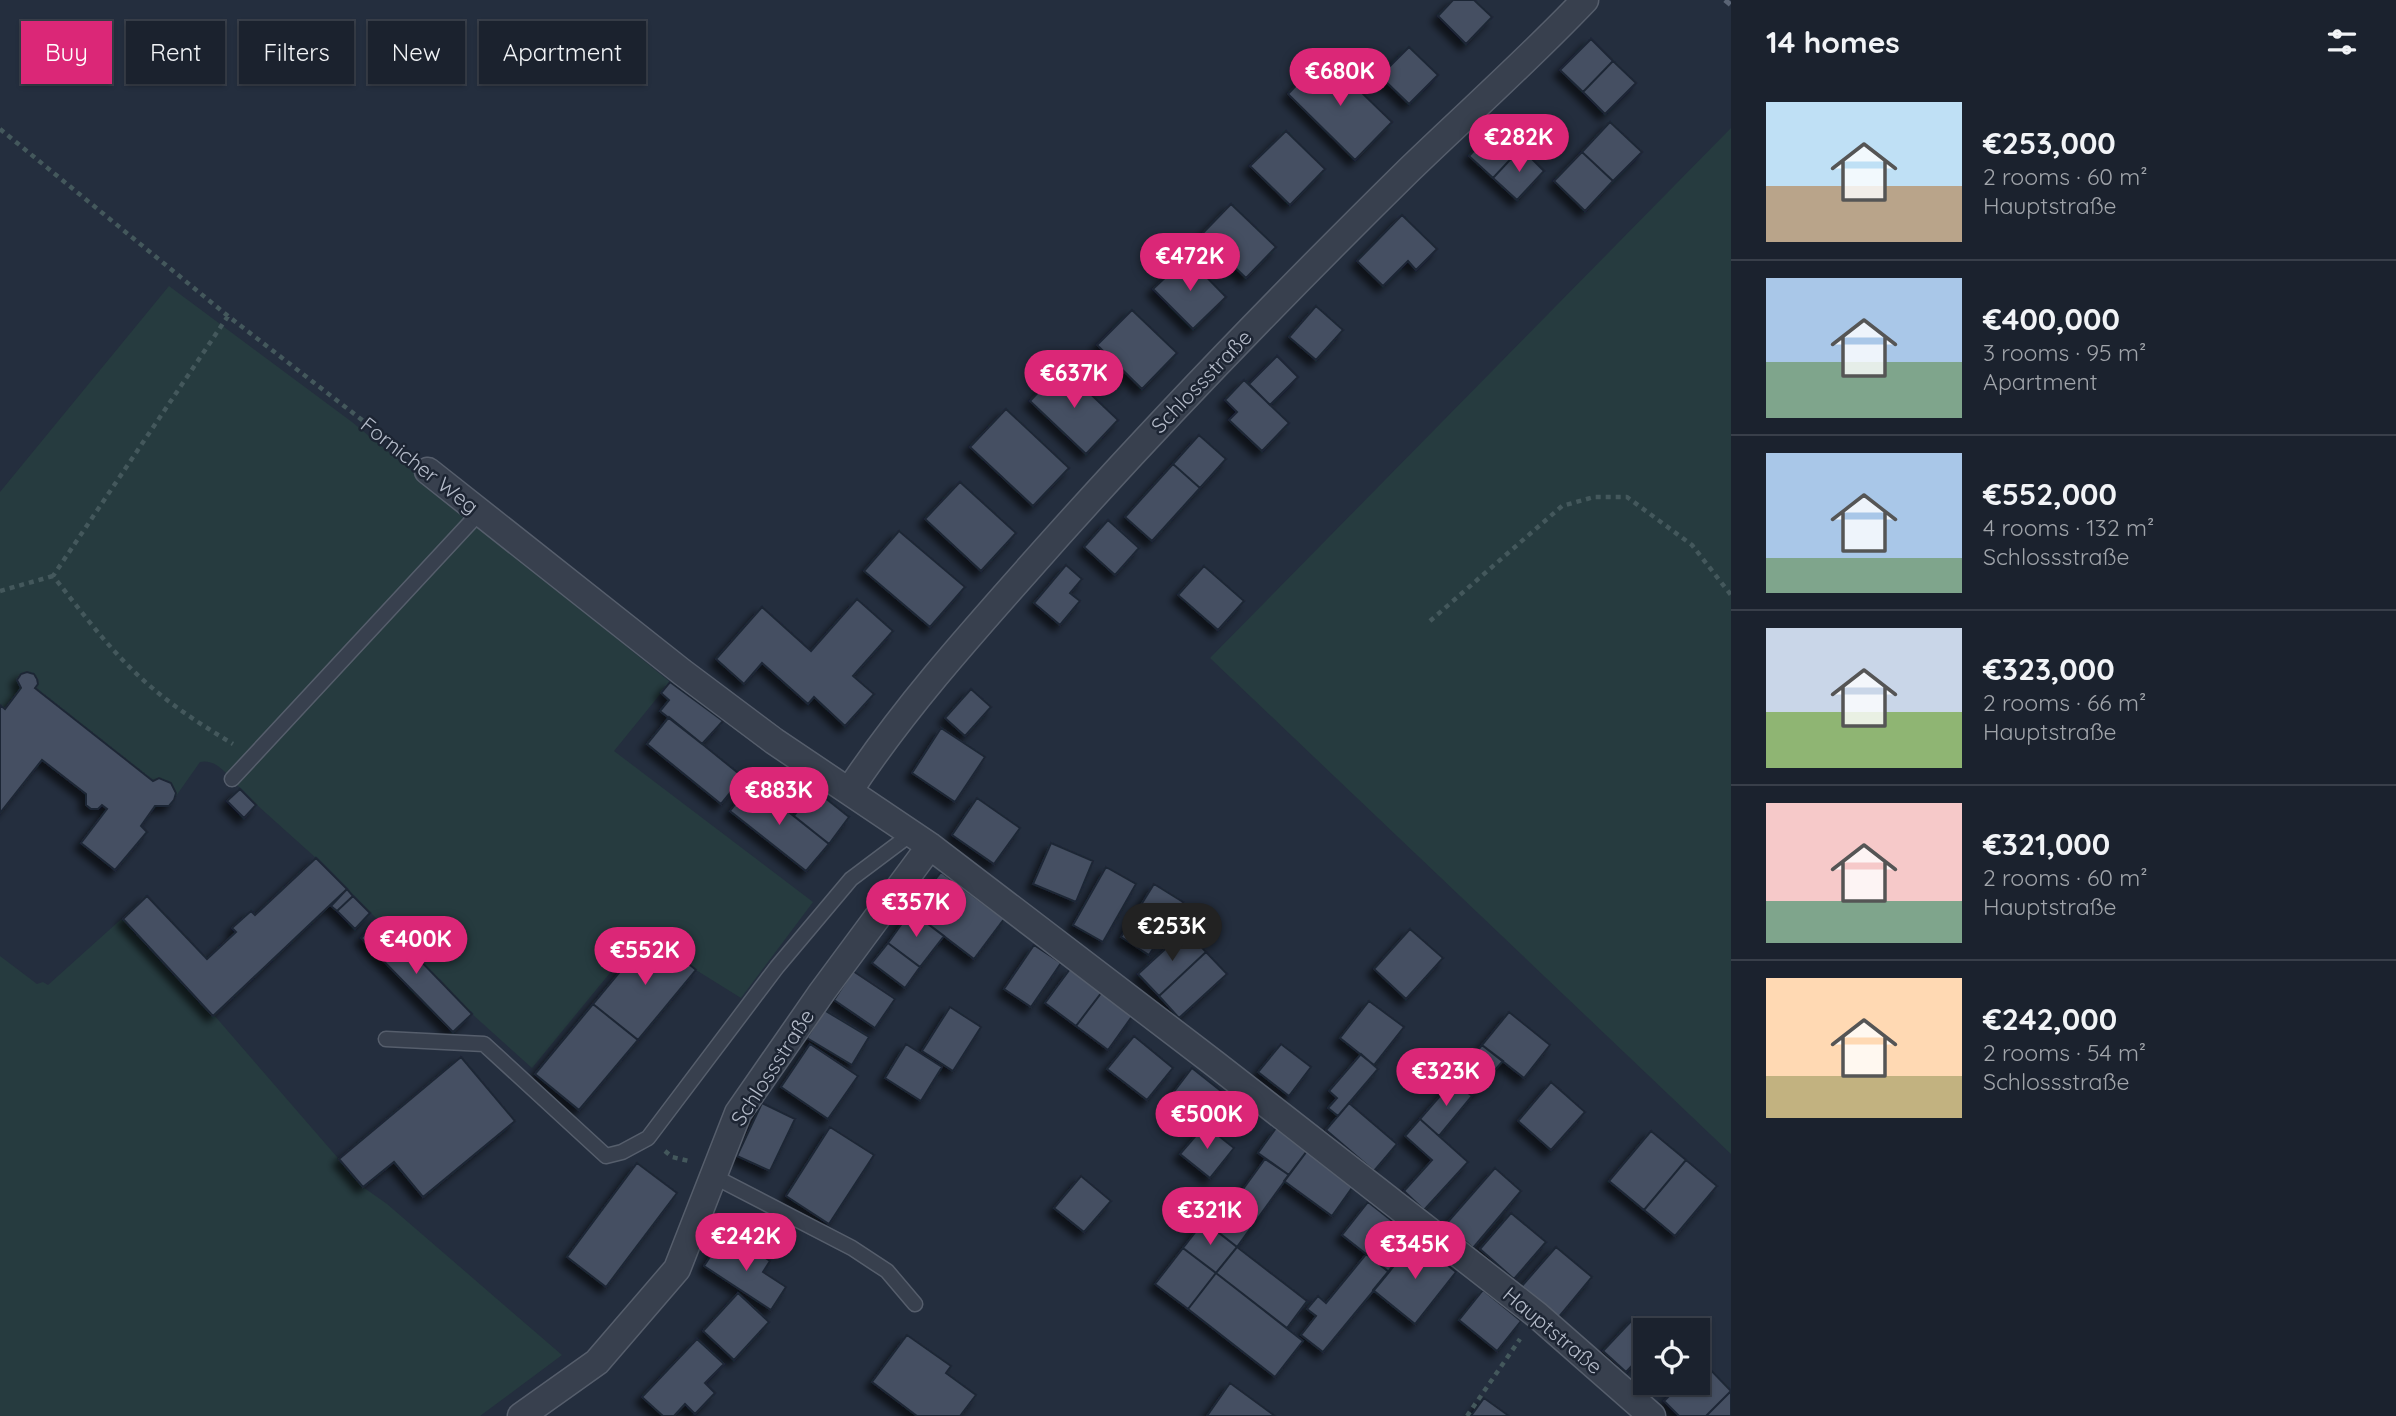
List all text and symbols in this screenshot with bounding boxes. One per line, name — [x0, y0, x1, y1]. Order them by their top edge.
chip: Buy — [21, 21, 112, 84]
chip: Rent — [126, 21, 225, 84]
chip: Filters — [239, 21, 354, 84]
chip: New — [368, 21, 465, 84]
chip: Apartment — [479, 21, 646, 84]
text: 14 homes — [1766, 23, 1900, 61]
icon: filters — [2323, 23, 2361, 61]
pin: €680K — [1291, 48, 1389, 108]
text: €680K — [1306, 56, 1374, 85]
pin: €282K — [1470, 114, 1568, 174]
text: €282K — [1485, 122, 1553, 151]
text: €253,000 — [1983, 124, 2116, 162]
icon: home — [1822, 130, 1906, 214]
text: 2 rooms · 60 m² — [1983, 162, 2148, 191]
text: Hauptstraße — [1983, 191, 2117, 220]
pin: €472K — [1141, 233, 1239, 293]
text: €472K — [1156, 241, 1224, 270]
text: €400,000 — [1983, 300, 2120, 338]
icon: home — [1822, 306, 1906, 390]
street label: Schlossstraße — [1145, 324, 1257, 438]
text: 3 rooms · 95 m² — [1983, 338, 2146, 367]
pin: €637K — [1025, 350, 1123, 410]
text: €637K — [1040, 358, 1108, 387]
text: Apartment — [1983, 367, 2097, 396]
street label: Fornicher Weg — [356, 411, 484, 519]
text: €552,000 — [1983, 475, 2117, 513]
icon: home — [1822, 481, 1906, 565]
text: 4 rooms · 132 m² — [1983, 513, 2154, 542]
text: Schlossstraße — [1983, 542, 2129, 571]
text: €323,000 — [1983, 650, 2115, 688]
icon: home — [1822, 656, 1906, 740]
text: 2 rooms · 66 m² — [1983, 688, 2146, 717]
text: Hauptstraße — [1983, 717, 2117, 746]
pin: €883K — [730, 768, 828, 827]
text: €883K — [745, 775, 813, 804]
text: €321,000 — [1983, 825, 2110, 863]
icon: home — [1822, 831, 1906, 915]
text: 2 rooms · 60 m² — [1983, 863, 2148, 892]
pin: €357K — [867, 880, 965, 939]
text: €357K — [882, 887, 950, 916]
text: Hauptstraße — [1983, 892, 2117, 921]
pin: €253K — [1123, 904, 1221, 963]
text: €253K — [1138, 911, 1206, 940]
pin: €400K — [367, 916, 465, 976]
text: €400K — [380, 924, 452, 953]
pin: €552K — [596, 928, 694, 987]
text: €552K — [610, 935, 680, 964]
text: €242,000 — [1983, 1000, 2117, 1038]
street label: Schlossstraße — [725, 1004, 819, 1130]
icon: home — [1822, 1006, 1906, 1090]
text: 2 rooms · 54 m² — [1983, 1038, 2146, 1067]
pin: €323K — [1397, 1048, 1495, 1108]
text: €323K — [1412, 1056, 1480, 1085]
text: Schlossstraße — [1983, 1067, 2129, 1096]
pin: €500K — [1158, 1092, 1256, 1151]
text: €500K — [1172, 1099, 1242, 1128]
pin: €321K — [1161, 1188, 1259, 1247]
text: €321K — [1178, 1195, 1242, 1224]
pin: €242K — [697, 1214, 795, 1273]
text: €242K — [711, 1221, 781, 1250]
pin: €345K — [1366, 1222, 1464, 1281]
text: €345K — [1381, 1229, 1449, 1258]
street label: Hauptstraße — [1498, 1281, 1608, 1379]
map controls — [1633, 1318, 1710, 1395]
button: locate — [1633, 1318, 1710, 1395]

